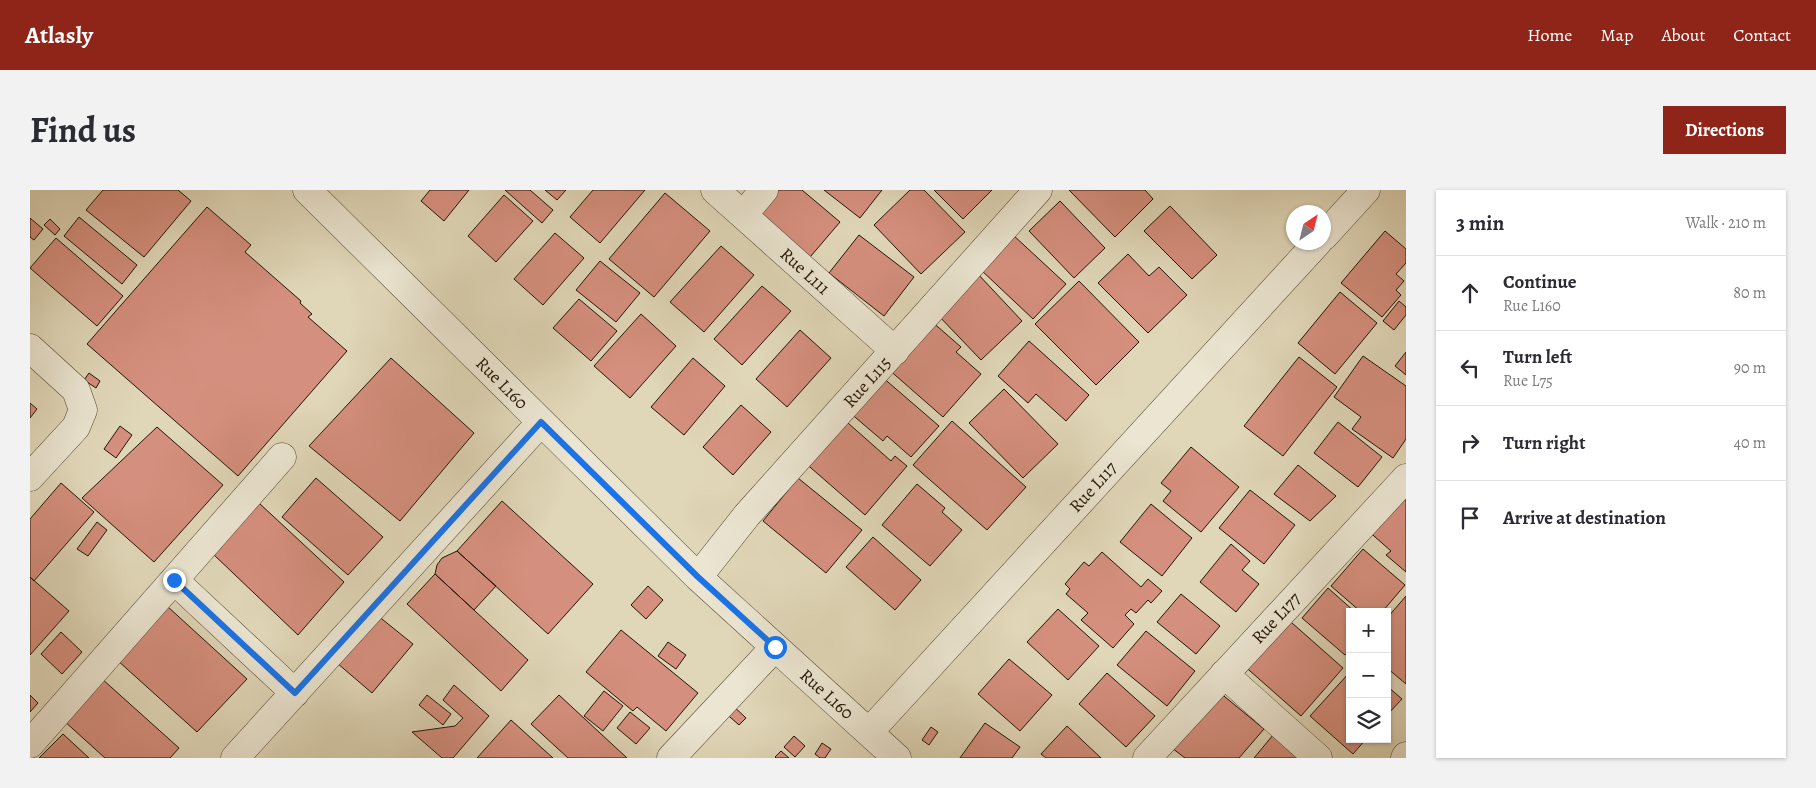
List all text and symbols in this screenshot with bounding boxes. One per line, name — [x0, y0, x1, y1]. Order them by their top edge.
text: Atlasly — [25, 19, 93, 51]
text: Home — [1527, 23, 1572, 47]
text: Map — [1600, 23, 1633, 47]
text: About — [1661, 23, 1705, 47]
text: Contact — [1733, 23, 1791, 47]
text: Find us — [30, 106, 136, 154]
button: Directions — [1663, 106, 1786, 154]
north arrow — [1286, 205, 1331, 250]
text: 3 min — [1456, 209, 1504, 237]
text: Walk · 210 m — [1685, 212, 1766, 234]
street label: Rue L111 — [775, 242, 835, 300]
text: Continue — [1503, 269, 1577, 295]
icon: ahead — [1456, 279, 1484, 307]
text: 80 m — [1733, 282, 1766, 304]
text: Rue L160 — [1503, 295, 1561, 317]
text: Turn left — [1503, 344, 1572, 370]
street label: Rue L115 — [838, 351, 896, 413]
street label: Rue L160 — [471, 352, 533, 414]
icon: left — [1456, 354, 1484, 382]
text: 90 m — [1734, 357, 1766, 379]
text: Rue L75 — [1503, 370, 1553, 392]
icon: right — [1456, 429, 1484, 457]
text: Turn right — [1503, 430, 1585, 456]
text: 40 m — [1734, 432, 1766, 454]
street label: Rue L117 — [1064, 456, 1123, 518]
icon: arrive — [1456, 504, 1484, 532]
text: Arrive at destination — [1503, 505, 1666, 531]
route end — [163, 569, 186, 592]
street label: Rue L177 — [1246, 587, 1306, 649]
map controls — [1346, 608, 1391, 743]
button: + — [1346, 608, 1391, 653]
route start — [764, 636, 787, 659]
button: − — [1346, 653, 1391, 698]
street label: Rue L160 — [795, 663, 859, 725]
button: layers — [1346, 698, 1391, 743]

